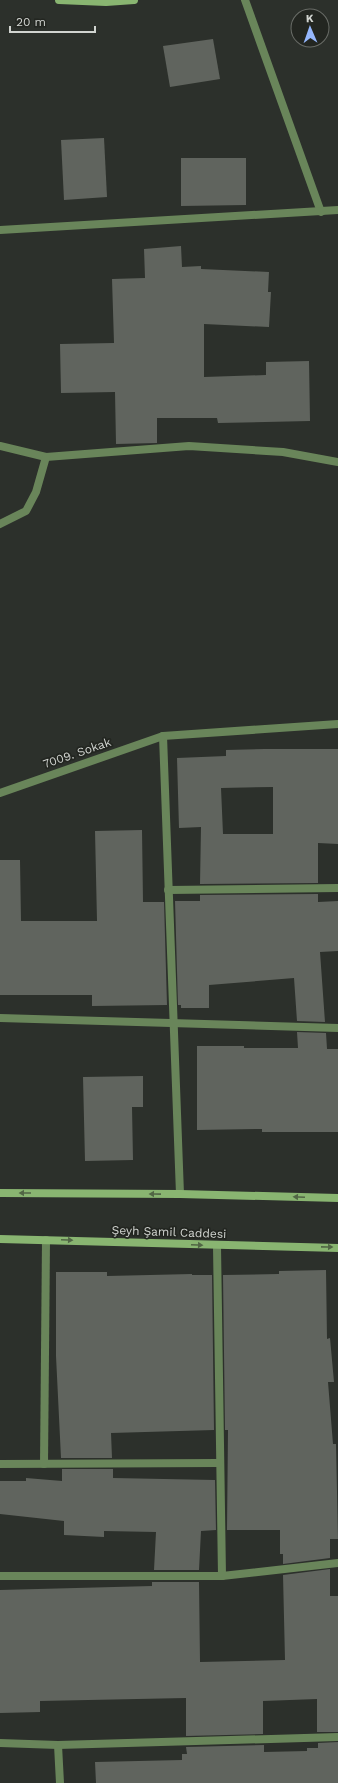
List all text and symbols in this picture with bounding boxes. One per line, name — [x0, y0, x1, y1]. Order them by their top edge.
scale bar — [10, 8, 95, 34]
north arrow — [290, 8, 330, 48]
text: K — [306, 12, 314, 25]
text: 20 m — [16, 15, 46, 29]
street label: 7009. Sokak — [41, 735, 113, 771]
one-way arrow — [18, 1190, 31, 1196]
one-way arrow — [148, 1191, 161, 1197]
one-way arrow — [292, 1194, 305, 1200]
street label: Şeyh Şamil Caddesi — [111, 1223, 227, 1241]
one-way arrow — [61, 1237, 73, 1244]
one-way arrow — [191, 1242, 204, 1248]
one-way arrow — [321, 1244, 333, 1251]

